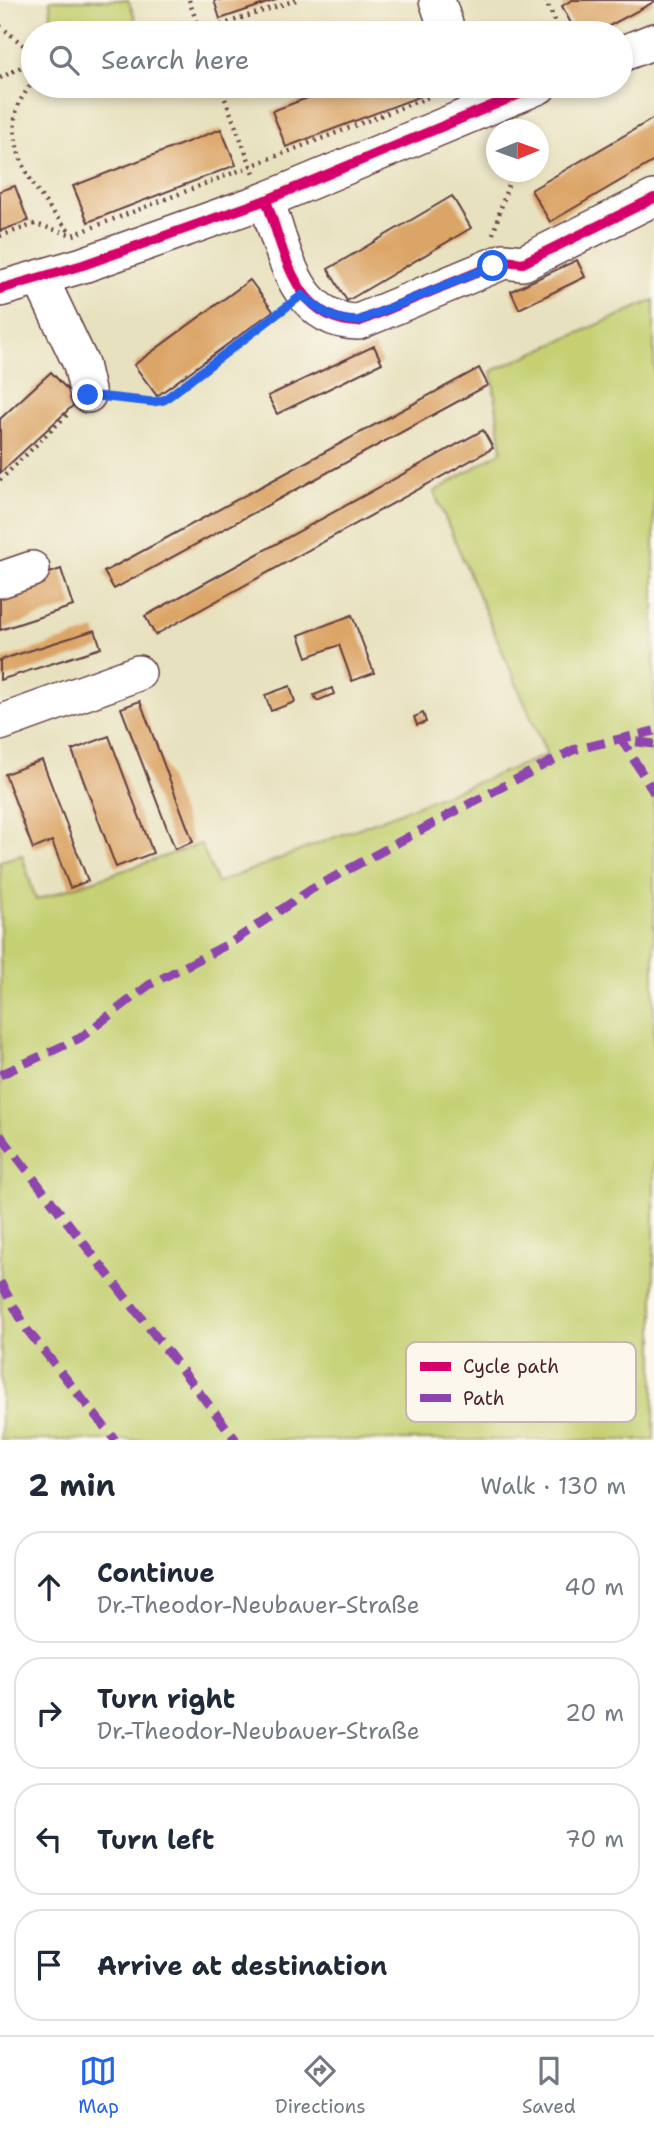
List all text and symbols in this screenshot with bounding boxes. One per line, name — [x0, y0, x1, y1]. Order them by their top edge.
search box — [21, 21, 633, 98]
icon: search — [45, 41, 83, 79]
text: Search here — [101, 42, 250, 77]
north arrow — [486, 119, 549, 182]
route start — [477, 250, 508, 281]
route end — [72, 379, 103, 410]
legend — [406, 1342, 636, 1422]
text: Cycle path — [463, 1354, 559, 1379]
text: Path — [463, 1386, 505, 1411]
text: 2 min — [28, 1465, 115, 1506]
text: Walk · 130 m — [480, 1471, 626, 1501]
text: Continue — [97, 1555, 215, 1590]
icon: ahead — [30, 1568, 68, 1606]
text: 40 m — [564, 1572, 624, 1602]
text: Dr.-Theodor-Neubauer-Straße — [97, 1590, 420, 1620]
text: Turn right — [97, 1681, 235, 1716]
icon: right — [30, 1694, 68, 1732]
text: 20 m — [565, 1698, 624, 1728]
text: Dr.-Theodor-Neubauer-Straße — [97, 1716, 420, 1746]
icon: left — [30, 1820, 68, 1858]
text: Turn left — [97, 1822, 214, 1857]
text: 70 m — [565, 1824, 624, 1854]
icon: arrive — [30, 1946, 68, 1984]
text: Arrive at destination — [97, 1948, 387, 1983]
tab: Map — [78, 2052, 119, 2119]
tab: Directions — [275, 2052, 366, 2119]
tab: Saved — [522, 2052, 576, 2119]

